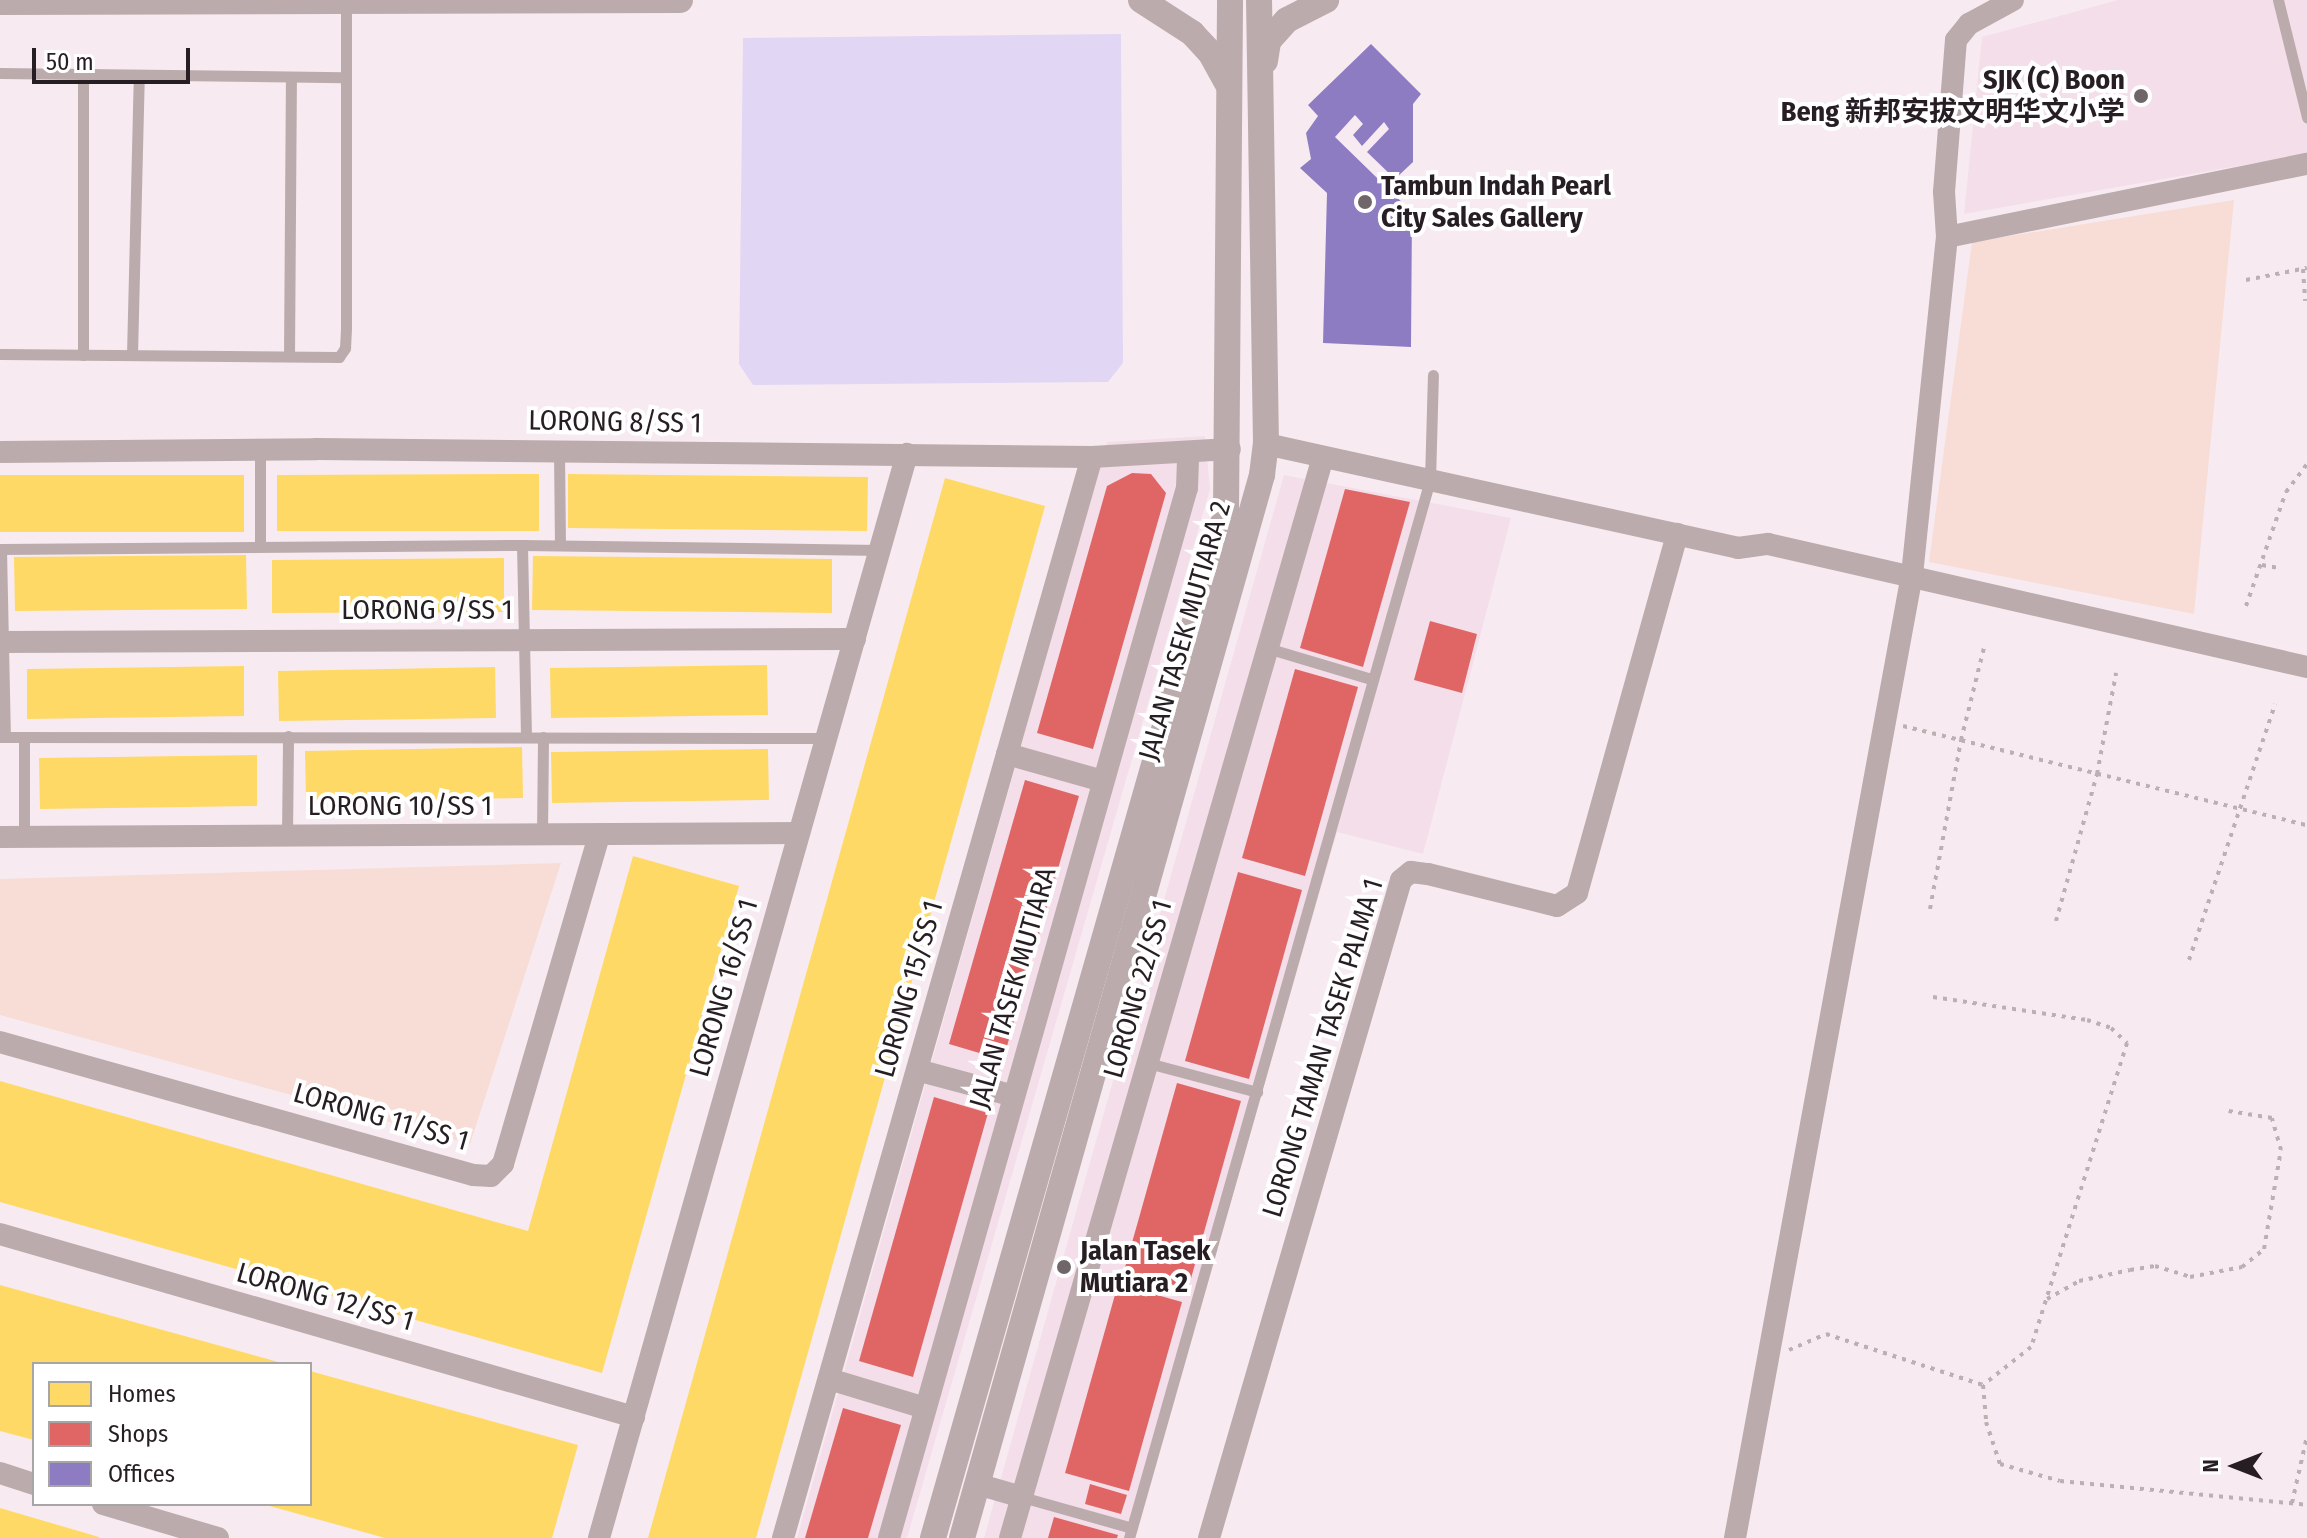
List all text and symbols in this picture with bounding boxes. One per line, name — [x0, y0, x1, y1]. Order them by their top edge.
scale bar — [36, 32, 194, 82]
text: 50 m — [46, 48, 94, 76]
place label: SJK (C) Boon Beng 新邦安拔文明华文小学 — [1781, 63, 2125, 129]
marker: SJK (C) Boon Beng 新邦安拔文明华文小学 — [2132, 87, 2150, 105]
place label: Tambun Indah Pearl City Sales Gallery — [1381, 169, 1611, 235]
marker: Tambun Indah Pearl City Sales Gallery — [1356, 193, 1374, 211]
street label: LORONG 8/SS 1 — [528, 404, 702, 440]
street label: JALAN TASEK MUTIARA 2 — [1132, 498, 1238, 764]
street label: LORONG 9/SS 1 — [341, 593, 513, 627]
street label: LORONG 10/SS 1 — [308, 789, 492, 823]
street label: JALAN TASEK MUTIARA — [963, 864, 1063, 1112]
street label: LORONG TAMAN TASEK PALMA 1 — [1255, 875, 1391, 1221]
street label: LORONG 16/SS 1 — [683, 895, 765, 1081]
street label: LORONG 22/SS 1 — [1097, 896, 1179, 1082]
street label: LORONG 15/SS 1 — [868, 897, 950, 1081]
street label: LORONG 11/SS 1 — [290, 1076, 472, 1158]
place label: Jalan Tasek Mutiara 2 — [1080, 1234, 1210, 1300]
street label: LORONG 12/SS 1 — [233, 1256, 417, 1338]
marker: Jalan Tasek Mutiara 2 — [1055, 1258, 1073, 1276]
legend — [32, 1362, 312, 1506]
text: Homes — [108, 1380, 176, 1408]
text: Shops — [108, 1420, 168, 1448]
north arrow — [2195, 1426, 2275, 1506]
text: N — [2197, 1459, 2224, 1473]
text: Offices — [108, 1460, 175, 1488]

